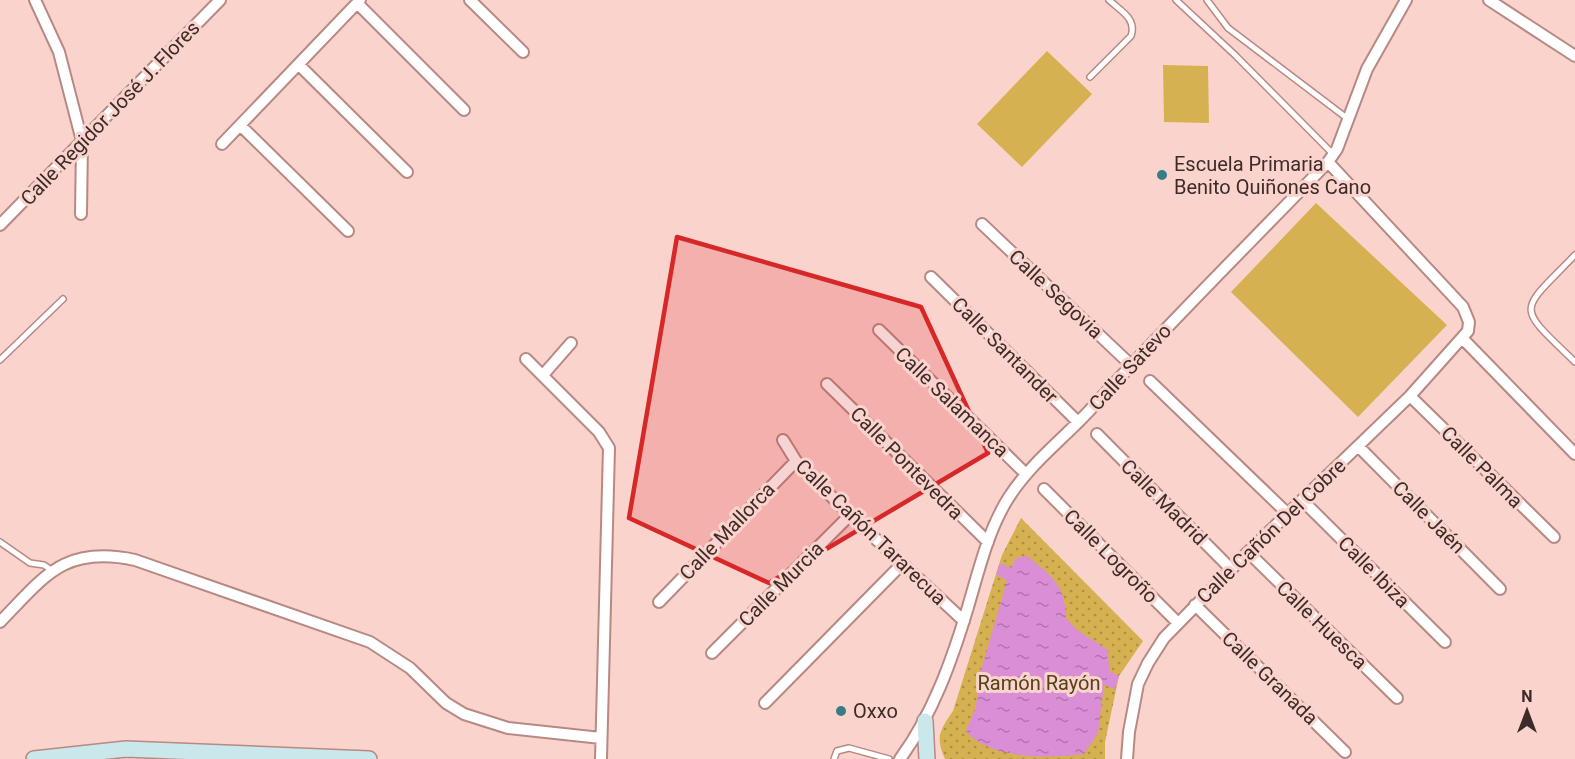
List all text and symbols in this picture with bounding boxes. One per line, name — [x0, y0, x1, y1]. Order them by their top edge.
street label: Calle Regidor José J. Flores — [16, 16, 204, 210]
place label: Escuela Primaria Benito Quiñones Cano — [1174, 152, 1371, 199]
marker: Escuela Primaria Benito Quiñones Cano — [1155, 168, 1169, 182]
street label: Calle Segovia — [1004, 244, 1108, 344]
street label: Calle Santander — [947, 292, 1063, 408]
street label: Calle Satevo — [1084, 319, 1176, 415]
street label: Calle Salamanca — [890, 342, 1014, 462]
street label: Calle Pontevedra — [846, 402, 968, 524]
street label: Calle Palma — [1436, 421, 1528, 513]
street label: Calle Cañón Tararecua — [791, 454, 951, 610]
street label: Calle Madrid — [1116, 454, 1212, 550]
street label: Calle Cañón Del Cobre — [1191, 454, 1351, 608]
street label: Calle Jaén — [1388, 476, 1470, 558]
street label: Calle Mallorca — [674, 477, 780, 585]
street label: Calle Logroño — [1059, 504, 1163, 608]
street label: Calle Ibiza — [1333, 531, 1415, 613]
street label: Calle Murcia — [733, 536, 829, 632]
street label: Calle Huesca — [1272, 576, 1372, 674]
street label: Calle Granada — [1217, 626, 1323, 730]
park label: Ramón Rayón — [978, 671, 1100, 695]
north arrow — [1497, 681, 1557, 741]
text: N — [1521, 687, 1533, 706]
place label: Oxxo — [853, 699, 898, 723]
marker: Oxxo — [834, 704, 848, 718]

